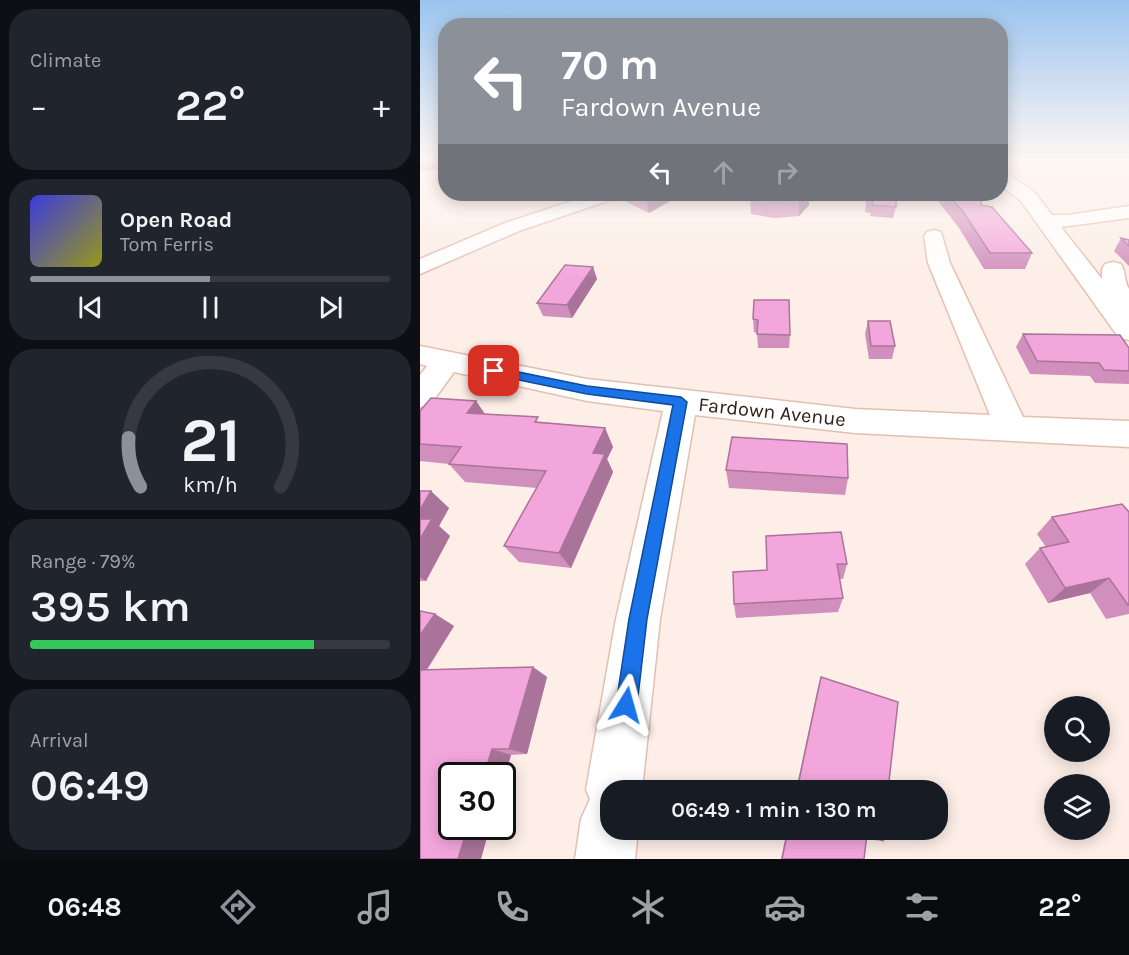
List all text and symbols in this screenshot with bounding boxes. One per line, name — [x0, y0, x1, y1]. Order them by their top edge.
text: 70 m — [561, 40, 659, 90]
icon: left — [462, 42, 540, 120]
text: Climate — [30, 49, 101, 72]
text: 22° — [175, 79, 245, 131]
text: − — [30, 87, 47, 125]
text: + — [373, 87, 390, 125]
text: Fardown Avenue — [561, 91, 761, 123]
icon: left — [644, 156, 677, 189]
icon: ahead — [707, 156, 740, 189]
icon: right — [770, 156, 803, 189]
text: Open Road — [120, 207, 232, 233]
text: Tom Ferris — [120, 233, 214, 256]
icon: previous — [74, 291, 107, 324]
icon: pause — [194, 291, 227, 324]
icon: next — [314, 291, 347, 324]
pin — [468, 345, 519, 396]
icon: arrive — [477, 354, 510, 387]
street label: Fardown Avenue — [697, 393, 847, 431]
text: 21 — [180, 404, 240, 477]
text: km/h — [183, 472, 237, 497]
text: Range · 79% — [30, 550, 135, 573]
text: 395 km — [30, 580, 191, 632]
position arrow — [594, 673, 658, 737]
map controls — [1044, 696, 1110, 840]
button: search — [1044, 696, 1110, 762]
text: Arrival — [30, 729, 89, 752]
text: 06:49 — [30, 759, 150, 811]
speed limit sign: 30 — [438, 762, 516, 840]
button: layers — [1044, 774, 1110, 840]
text: 06:49 · 1 min · 130 m — [671, 797, 877, 823]
icon: directions — [217, 886, 259, 928]
icon: music — [354, 886, 396, 928]
icon: phone — [491, 886, 533, 928]
icon: climate — [627, 886, 669, 928]
icon: car — [764, 886, 806, 928]
icon: filters — [901, 886, 943, 928]
text: 06:48 — [47, 891, 122, 923]
text: 22° — [1038, 891, 1081, 923]

